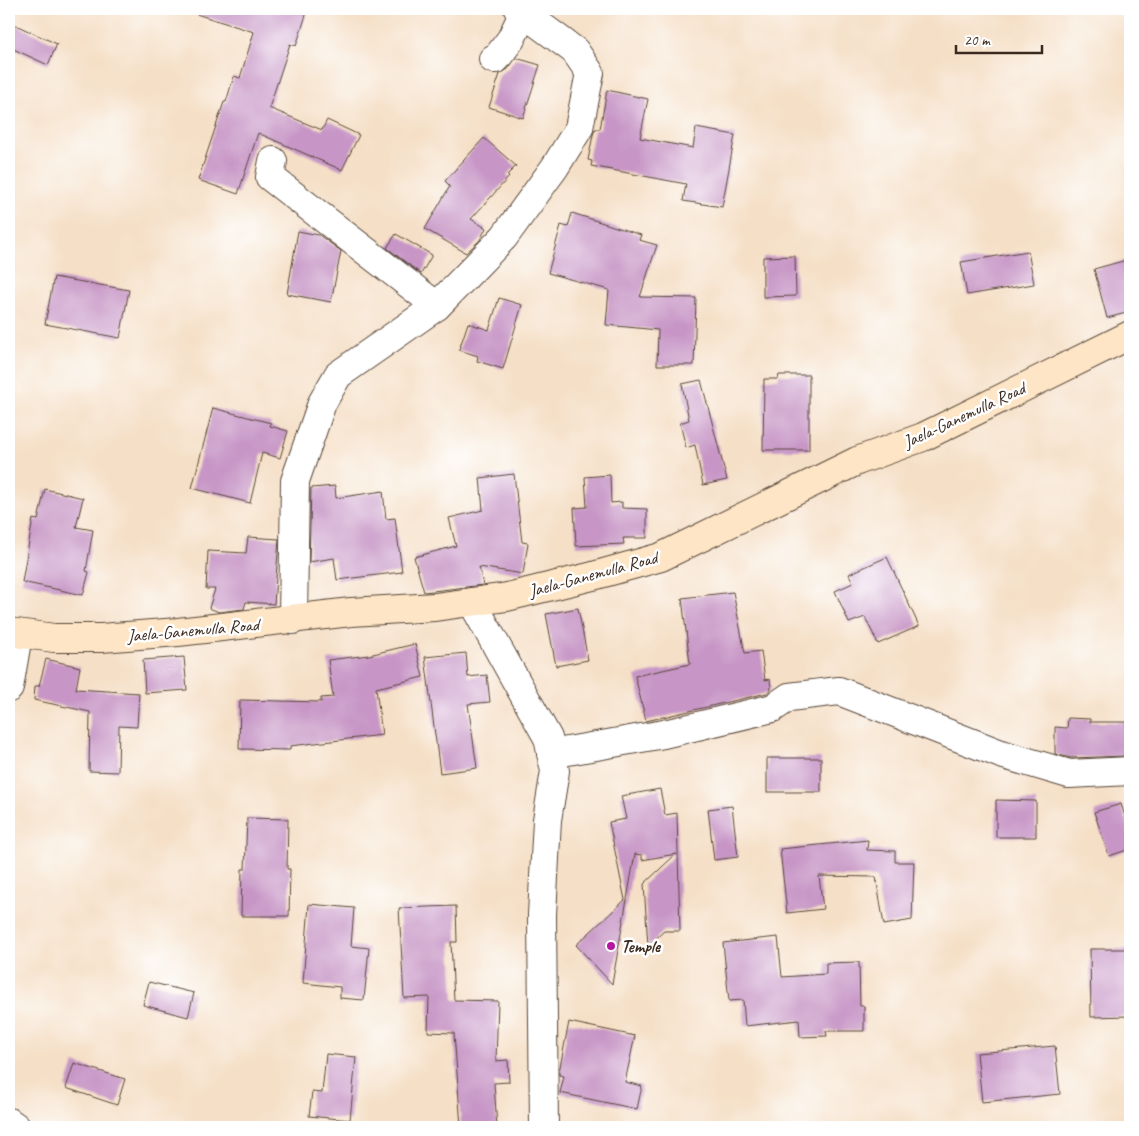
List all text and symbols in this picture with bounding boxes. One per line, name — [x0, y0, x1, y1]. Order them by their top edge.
scale bar — [956, 22, 1043, 54]
text: 20 m — [964, 31, 991, 50]
street label: Jaela-Ganemulla Road — [899, 376, 1031, 453]
street label: Jaela-Ganemulla Road — [525, 546, 663, 602]
street label: Jaela-Ganemulla Road — [125, 613, 263, 647]
place label: Temple — [621, 935, 662, 957]
marker: Temple — [605, 940, 617, 952]

